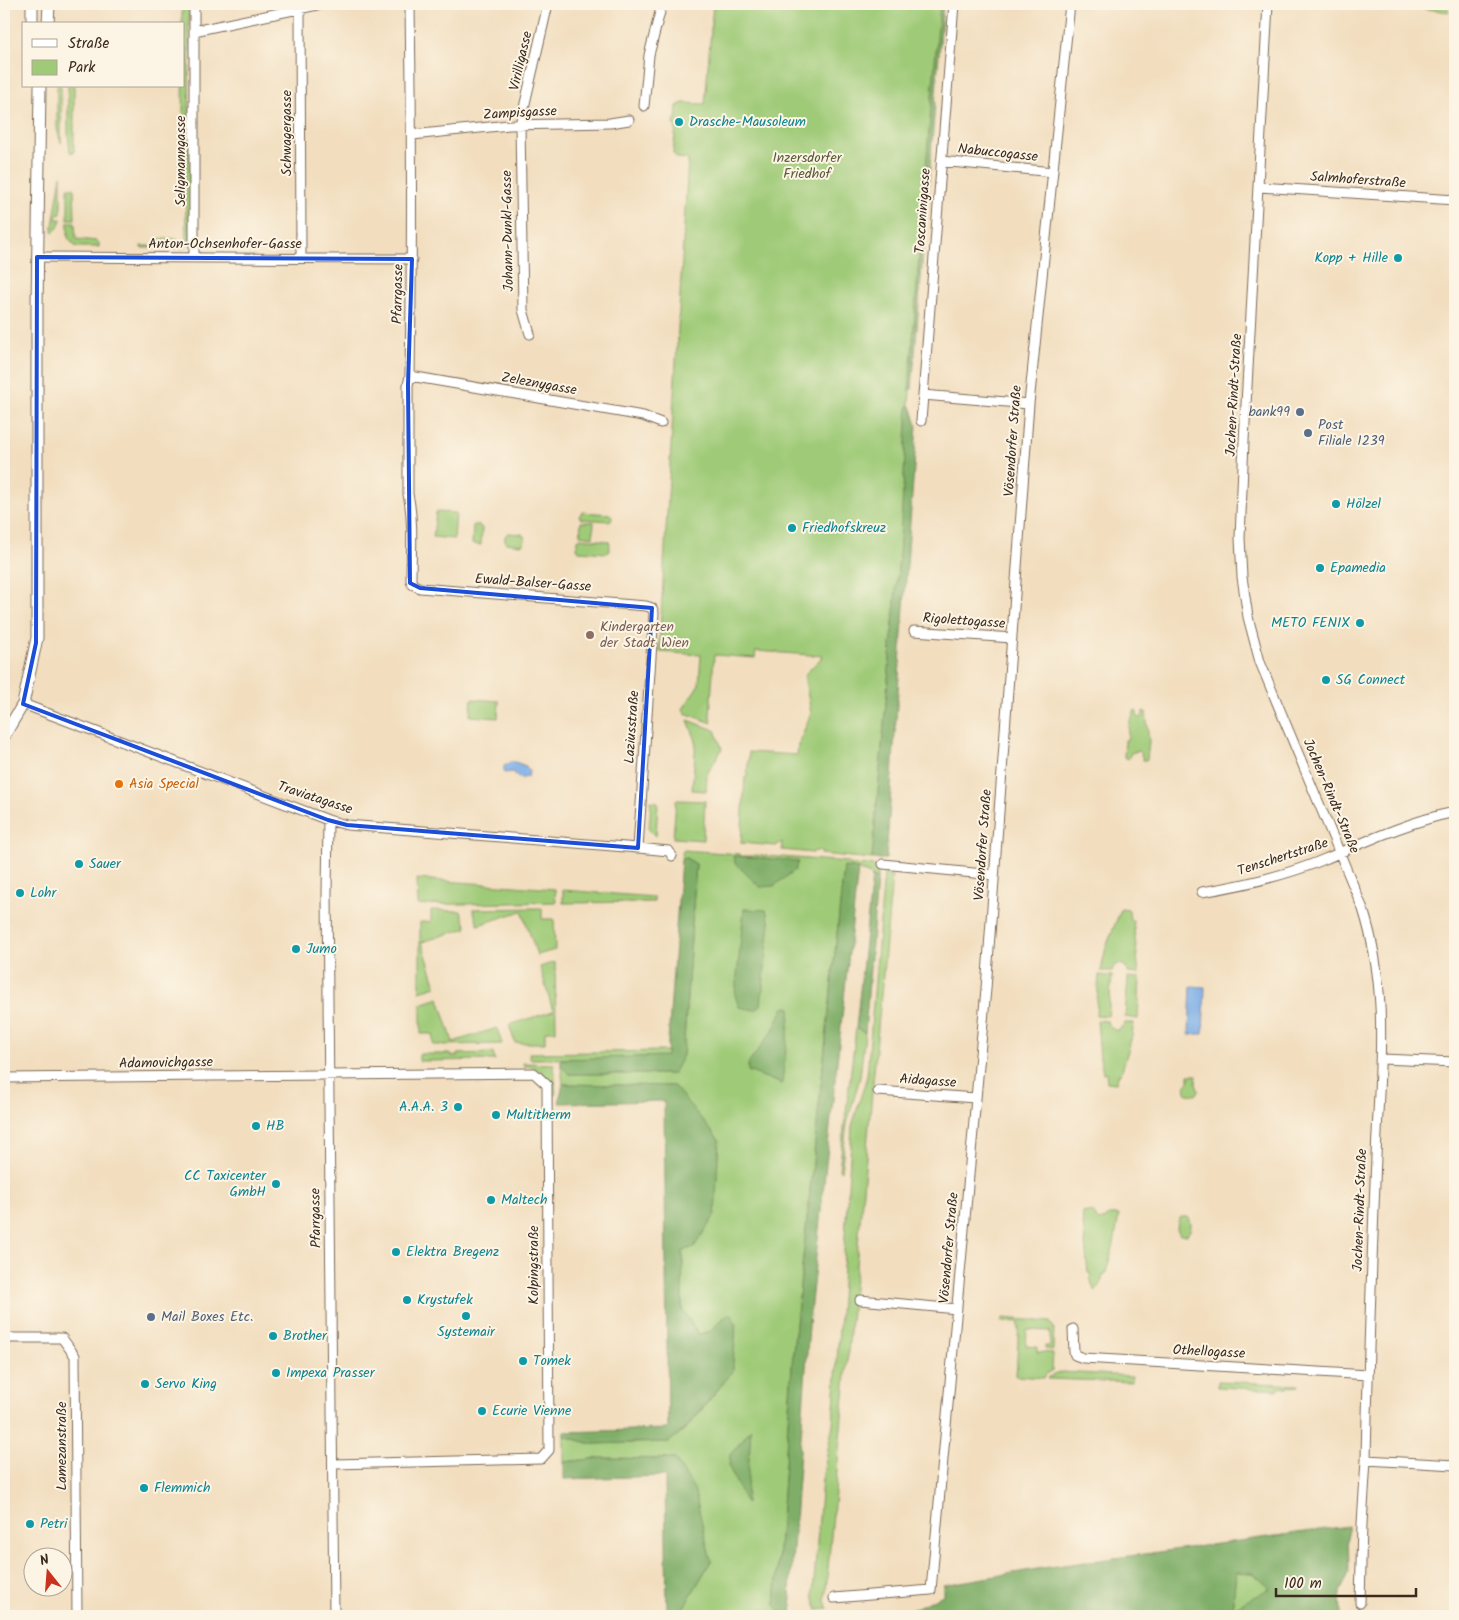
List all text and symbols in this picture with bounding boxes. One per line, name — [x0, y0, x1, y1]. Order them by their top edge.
legend — [22, 22, 185, 88]
street label: Virilligasse — [503, 28, 539, 93]
text: Straße — [68, 32, 110, 56]
text: Park — [68, 56, 96, 80]
street label: Schwagergasse — [276, 89, 298, 176]
street label: Zampisgasse — [483, 100, 558, 126]
place label: Drasche-Mausoleum — [689, 111, 806, 133]
street label: Seligmanngasse — [170, 115, 192, 207]
marker: Drasche-Mausoleum — [673, 116, 685, 128]
street label: Nabuccogasse — [957, 138, 1040, 168]
park label: Inzersdorfer Friedhof — [772, 147, 843, 185]
street label: Salmhoferstraße — [1309, 166, 1407, 194]
street label: Toscaninigasse — [909, 167, 937, 254]
street label: Johann-Dunkl-Gasse — [496, 169, 520, 292]
street label: Anton-Ochsenhofer-Gasse — [148, 233, 302, 255]
place label: Kopp + Hille — [1315, 247, 1389, 269]
marker: Kopp + Hille — [1392, 252, 1404, 264]
street label: Pfarrgasse — [386, 263, 410, 324]
street label: Jochen-Rindt-Straße — [1220, 332, 1248, 457]
street label: Zeleznygasse — [499, 367, 579, 402]
street label: Vösendorfer Straße — [998, 384, 1028, 498]
place label: bank99 — [1248, 401, 1290, 423]
marker: bank99 — [1294, 406, 1306, 418]
place label: Post Filiale 1239 — [1318, 414, 1385, 452]
marker: Post Filiale 1239 — [1302, 427, 1314, 439]
place label: Hölzel — [1346, 493, 1382, 515]
marker: Hölzel — [1330, 498, 1342, 510]
place label: Friedhofskreuz — [802, 517, 886, 539]
marker: Friedhofskreuz — [786, 522, 798, 534]
place label: Epamedia — [1330, 557, 1386, 579]
marker: Epamedia — [1314, 562, 1326, 574]
street label: Ewald-Balser-Gasse — [474, 568, 593, 598]
street label: Rigolettogasse — [922, 607, 1007, 635]
place label: METO FENIX — [1271, 612, 1350, 634]
place label: Kindergarten der Stadt Wien — [600, 616, 689, 654]
marker: METO FENIX — [1354, 617, 1366, 629]
marker: Kindergarten der Stadt Wien — [584, 629, 596, 641]
place label: SG Connect — [1336, 669, 1406, 691]
marker: SG Connect — [1320, 674, 1332, 686]
street label: Laziusstraße — [618, 689, 646, 764]
street label: Jochen-Rindt-Straße — [1297, 735, 1365, 858]
place label: Asia Special — [129, 773, 200, 795]
street label: Traviatagasse — [275, 775, 356, 821]
marker: Asia Special — [113, 778, 125, 790]
street label: Vösendorfer Straße — [968, 788, 998, 902]
street label: Tenschertstraße — [1235, 832, 1332, 882]
place label: Sauer — [89, 853, 122, 875]
marker: Sauer — [73, 858, 85, 870]
place label: Lohr — [30, 882, 57, 904]
marker: Lohr — [14, 887, 26, 899]
place label: Jumo — [306, 938, 337, 960]
marker: Jumo — [290, 943, 302, 955]
street label: Adamovichgasse — [119, 1051, 214, 1075]
street label: Aidagasse — [899, 1068, 958, 1094]
place label: A.A.A. 3 — [399, 1096, 448, 1118]
marker: A.A.A. 3 — [452, 1101, 464, 1113]
place label: Multitherm — [506, 1104, 571, 1126]
marker: Multitherm — [490, 1109, 502, 1121]
place label: HB — [266, 1115, 284, 1137]
marker: HB — [250, 1120, 262, 1132]
street label: Jochen-Rindt-Straße — [1347, 1147, 1373, 1272]
place label: CC Taxicenter GmbH — [184, 1165, 267, 1203]
marker: CC Taxicenter GmbH — [270, 1178, 282, 1190]
street label: Pfarrgasse — [304, 1187, 328, 1248]
place label: Maltech — [501, 1189, 548, 1211]
street label: Vösendorfer Straße — [933, 1191, 965, 1305]
marker: Maltech — [485, 1194, 497, 1206]
street label: Kolpingstraße — [523, 1225, 545, 1305]
place label: Elektra Bregenz — [406, 1241, 499, 1263]
marker: Elektra Bregenz — [390, 1246, 402, 1258]
place label: Krystufek — [417, 1289, 473, 1311]
marker: Krystufek — [401, 1294, 413, 1306]
place label: Mail Boxes Etc. — [161, 1306, 253, 1328]
marker: Systemair — [460, 1310, 472, 1322]
marker: Mail Boxes Etc. — [145, 1311, 157, 1323]
place label: Systemair — [437, 1321, 496, 1343]
place label: Brother — [283, 1325, 328, 1347]
marker: Brother — [267, 1330, 279, 1342]
street label: Othellogasse — [1172, 1339, 1246, 1365]
place label: Tomek — [533, 1350, 571, 1372]
marker: Tomek — [517, 1355, 529, 1367]
place label: Impexa Prasser — [286, 1362, 376, 1384]
marker: Impexa Prasser — [270, 1367, 282, 1379]
place label: Servo King — [155, 1373, 217, 1395]
marker: Servo King — [139, 1378, 151, 1390]
place label: Ecurie Vienne — [492, 1400, 572, 1422]
street label: Lamezanstraße — [51, 1401, 73, 1490]
marker: Ecurie Vienne — [476, 1405, 488, 1417]
place label: Flemmich — [154, 1477, 210, 1499]
marker: Flemmich — [138, 1482, 150, 1494]
place label: Petri — [40, 1513, 68, 1535]
marker: Petri — [24, 1518, 36, 1530]
north arrow — [22, 1548, 72, 1598]
text: N — [37, 1549, 52, 1572]
scale bar — [1276, 1565, 1416, 1597]
text: 100 m — [1284, 1572, 1322, 1596]

